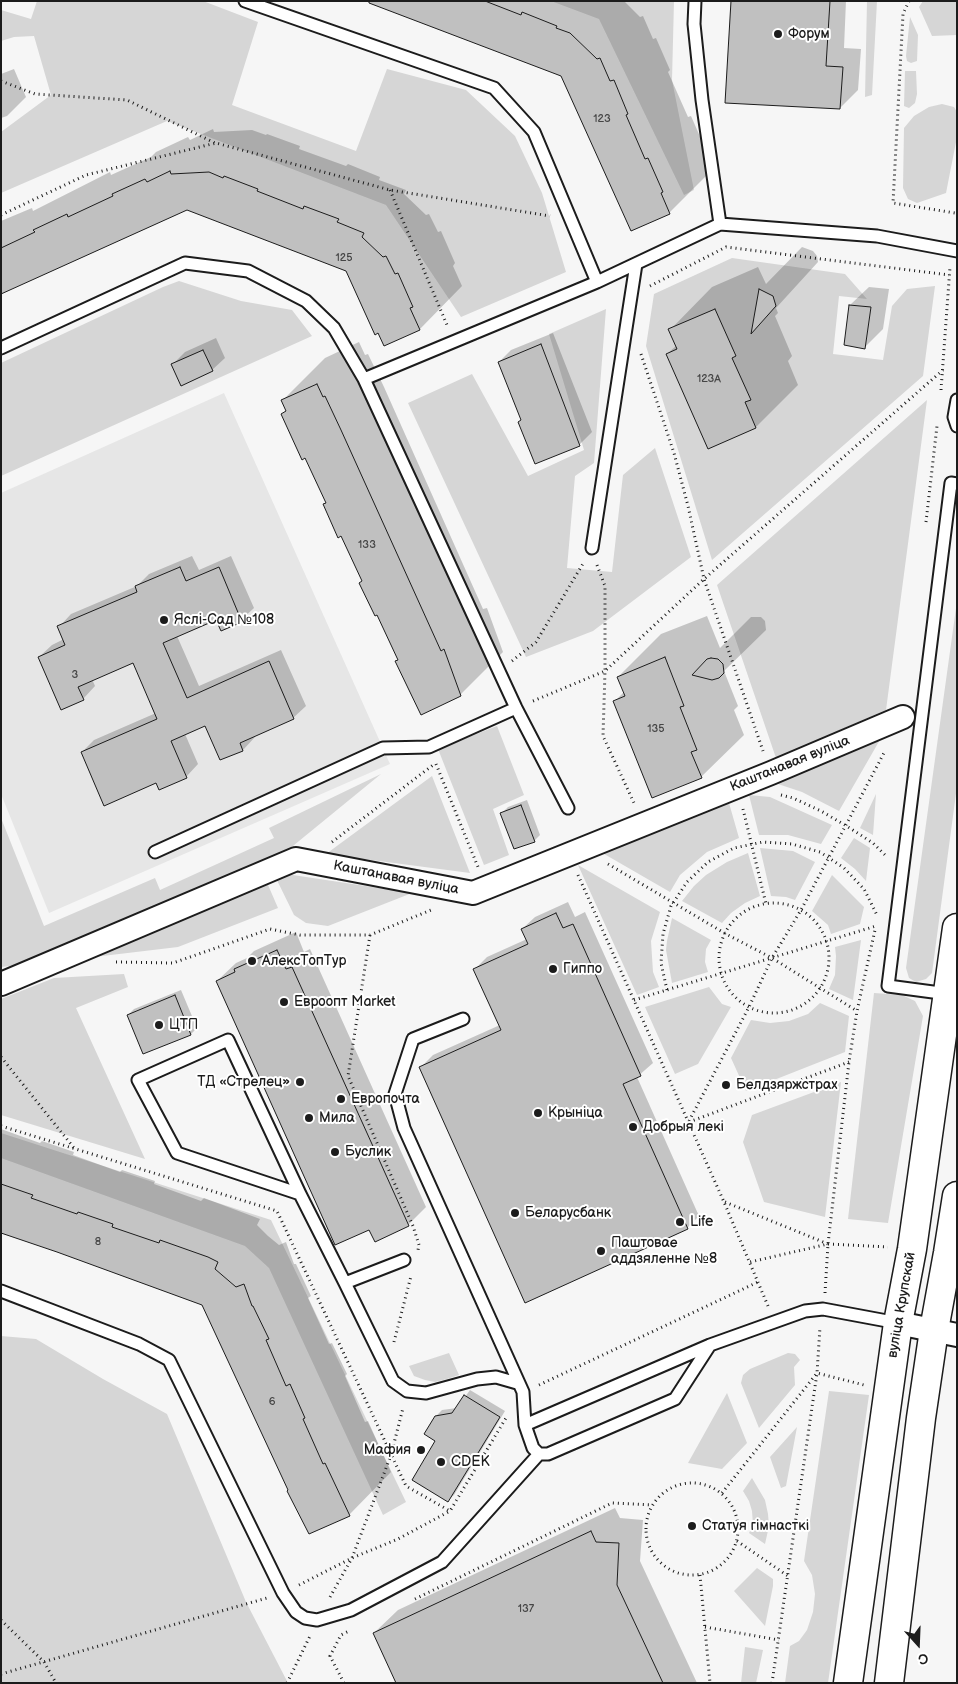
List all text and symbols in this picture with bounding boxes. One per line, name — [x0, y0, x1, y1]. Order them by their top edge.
place label: Форум — [788, 26, 830, 42]
marker: Форум — [772, 28, 784, 40]
house number: 123 — [593, 112, 611, 126]
house number: 125 — [335, 251, 353, 265]
house number: 123А — [697, 372, 721, 386]
house number: 133 — [358, 538, 376, 552]
place label: Яслі-Сад №108 — [174, 612, 274, 628]
marker: Яслі-Сад №108 — [158, 614, 170, 626]
house number: 3 — [72, 668, 78, 682]
house number: 135 — [647, 722, 665, 736]
street label: Каштанавая вуліца — [728, 732, 852, 796]
street label: Каштанавая вуліца — [332, 858, 460, 898]
place label: АлексТопТур — [262, 953, 346, 969]
marker: АлексТопТур — [246, 955, 258, 967]
place label: Гиппо — [563, 961, 602, 977]
marker: Гиппо — [547, 963, 559, 975]
place label: Евроопт Market — [294, 994, 396, 1010]
marker: Евроопт Market — [278, 996, 290, 1008]
place label: ЦТП — [169, 1017, 198, 1033]
marker: ЦТП — [153, 1019, 165, 1031]
place label: ТД «Стрелец» — [197, 1074, 290, 1090]
marker: ТД «Стрелец» — [294, 1076, 306, 1088]
place label: Белдзяржстрах — [736, 1077, 838, 1093]
marker: Белдзяржстрах — [720, 1079, 732, 1091]
place label: Европочта — [351, 1091, 420, 1107]
marker: Европочта — [335, 1093, 347, 1105]
place label: Крыніца — [548, 1105, 603, 1121]
marker: Крыніца — [532, 1107, 544, 1119]
place label: Мила — [319, 1110, 355, 1126]
marker: Мила — [303, 1112, 315, 1124]
place label: Добрыя лекі — [643, 1119, 724, 1135]
marker: Добрыя лекі — [627, 1121, 639, 1133]
place label: Буслик — [345, 1144, 391, 1160]
marker: Буслик — [329, 1146, 341, 1158]
place label: Беларусбанк — [525, 1205, 611, 1221]
marker: Беларусбанк — [509, 1207, 521, 1219]
place label: Life — [690, 1214, 713, 1230]
marker: Life — [674, 1216, 686, 1228]
house number: 8 — [95, 1235, 101, 1249]
place label: Паштовае аддзяленне №8 — [611, 1235, 717, 1268]
marker: Паштовае аддзяленне №8 — [595, 1245, 607, 1257]
street label: вуліца Крупскай — [884, 1251, 920, 1359]
house number: 6 — [269, 1395, 275, 1409]
place label: Мафия — [364, 1442, 411, 1458]
marker: Мафия — [415, 1444, 427, 1456]
place label: CDEK — [451, 1454, 489, 1470]
marker: CDEK — [435, 1456, 447, 1468]
place label: Статуя гімнасткі — [702, 1518, 809, 1534]
marker: Статуя гімнасткі — [686, 1520, 698, 1532]
house number: 137 — [518, 1602, 534, 1616]
north arrow — [893, 1619, 943, 1669]
text: С — [916, 1649, 931, 1668]

